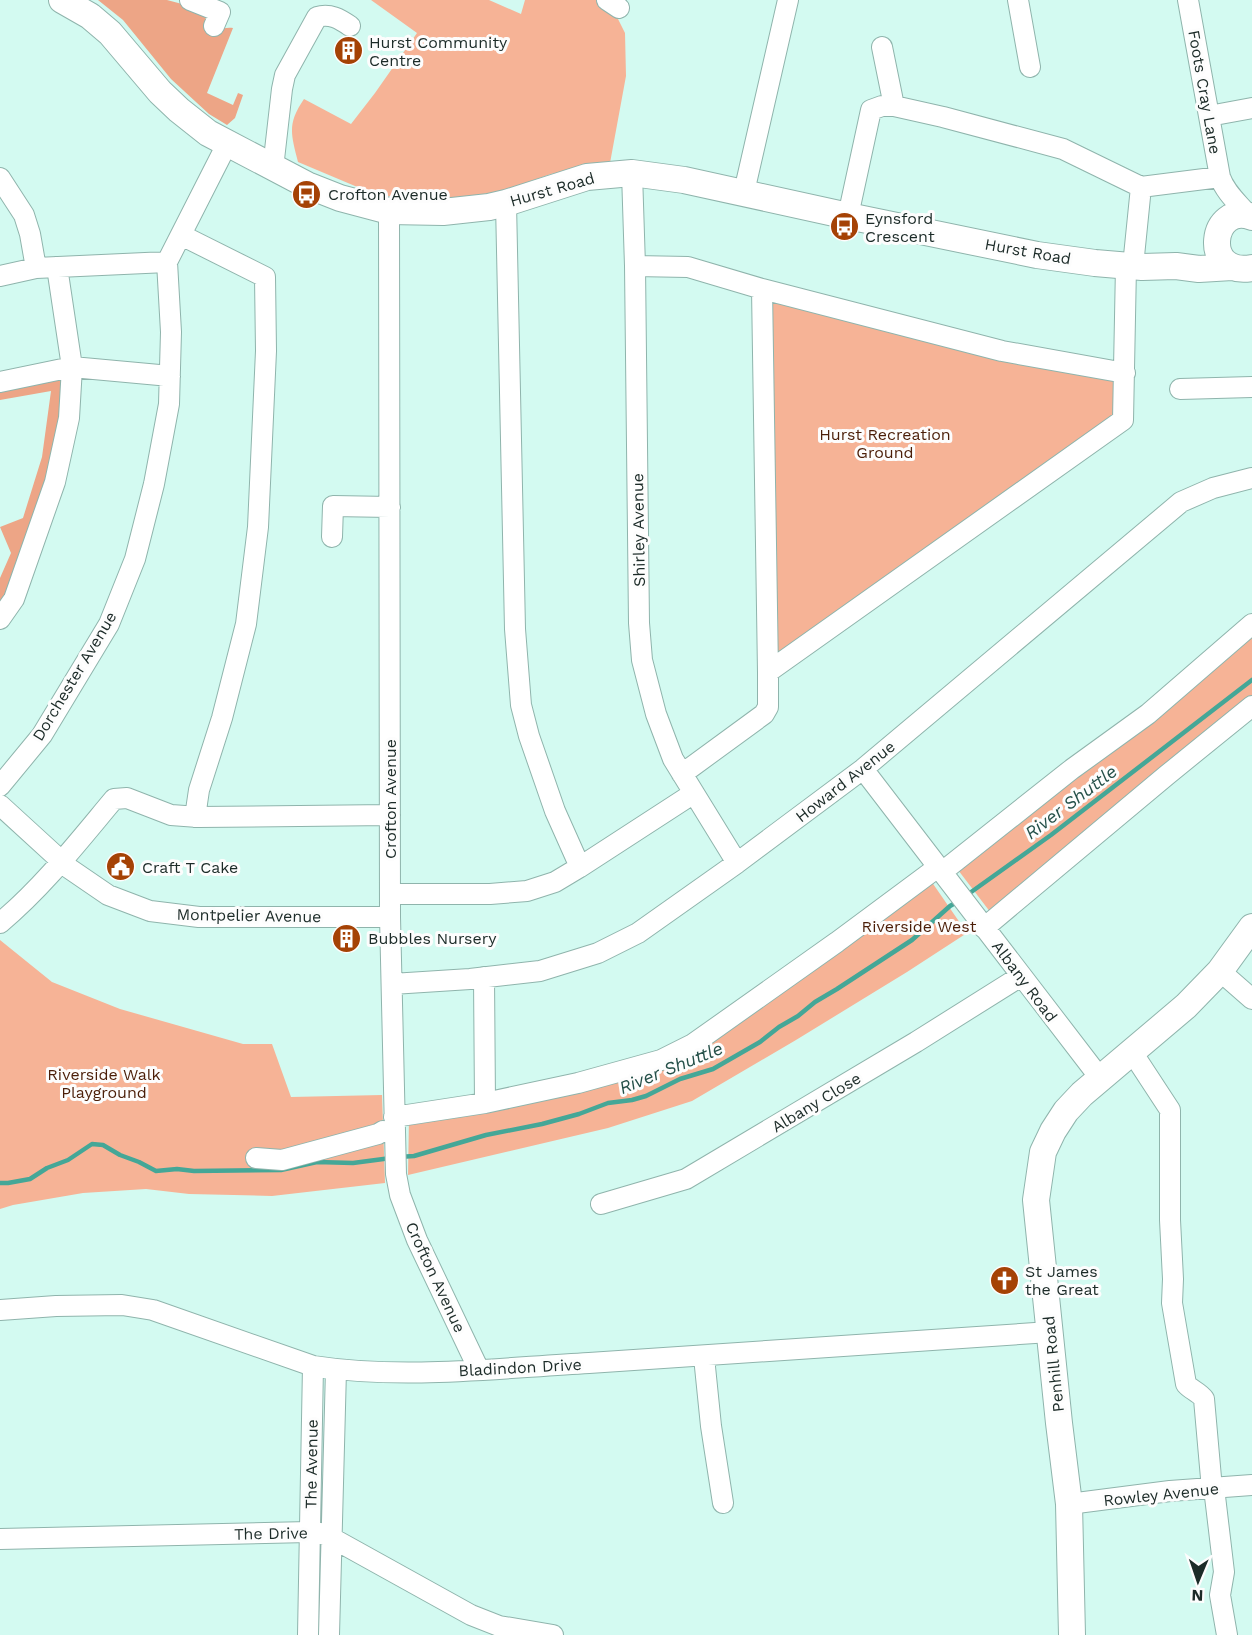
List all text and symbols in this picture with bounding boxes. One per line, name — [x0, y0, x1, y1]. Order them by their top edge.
street label: Foots Cray Lane — [1184, 29, 1225, 156]
place label: Hurst Community Centre — [369, 33, 508, 70]
building icon: Hurst Community Centre — [332, 35, 364, 67]
street label: Hurst Road — [508, 168, 597, 211]
bus stop icon: Crofton Avenue — [291, 178, 323, 210]
place label: Crofton Avenue — [328, 185, 448, 204]
place label: Eynsford Crescent — [865, 209, 935, 246]
bus stop icon: Eynsford Crescent — [828, 211, 860, 243]
street label: Hurst Road — [983, 235, 1073, 268]
park label: Hurst Recreation Ground — [819, 425, 951, 462]
street label: Shirley Avenue — [628, 473, 649, 587]
street label: Dorchester Avenue — [28, 608, 121, 744]
street label: Howard Avenue — [792, 737, 899, 826]
street label: Crofton Avenue — [381, 739, 400, 859]
water label: River Shuttle — [1020, 760, 1121, 843]
public building icon: Craft T Cake — [105, 851, 137, 883]
place label: Craft T Cake — [142, 858, 238, 877]
street label: Montpelier Avenue — [176, 905, 322, 926]
park label: Riverside West — [862, 917, 977, 936]
building icon: Bubbles Nursery — [331, 922, 363, 954]
place label: Bubbles Nursery — [368, 929, 497, 948]
street label: Albany Road — [988, 937, 1061, 1026]
water label: River Shuttle — [616, 1037, 726, 1098]
park label: Riverside Walk Playground — [47, 1065, 161, 1102]
street label: Albany Close — [768, 1068, 864, 1137]
street label: Crofton Avenue — [402, 1219, 469, 1336]
place label: St James the Great — [1025, 1262, 1099, 1299]
church icon: St James the Great — [988, 1264, 1020, 1296]
street label: Penhill Road — [1039, 1315, 1068, 1413]
street label: Bladindon Drive — [458, 1355, 582, 1380]
street label: The Avenue — [301, 1419, 322, 1509]
street label: Rowley Avenue — [1102, 1479, 1220, 1510]
street label: The Drive — [234, 1523, 308, 1544]
north arrow — [1168, 1551, 1228, 1611]
text: N — [1191, 1586, 1204, 1605]

